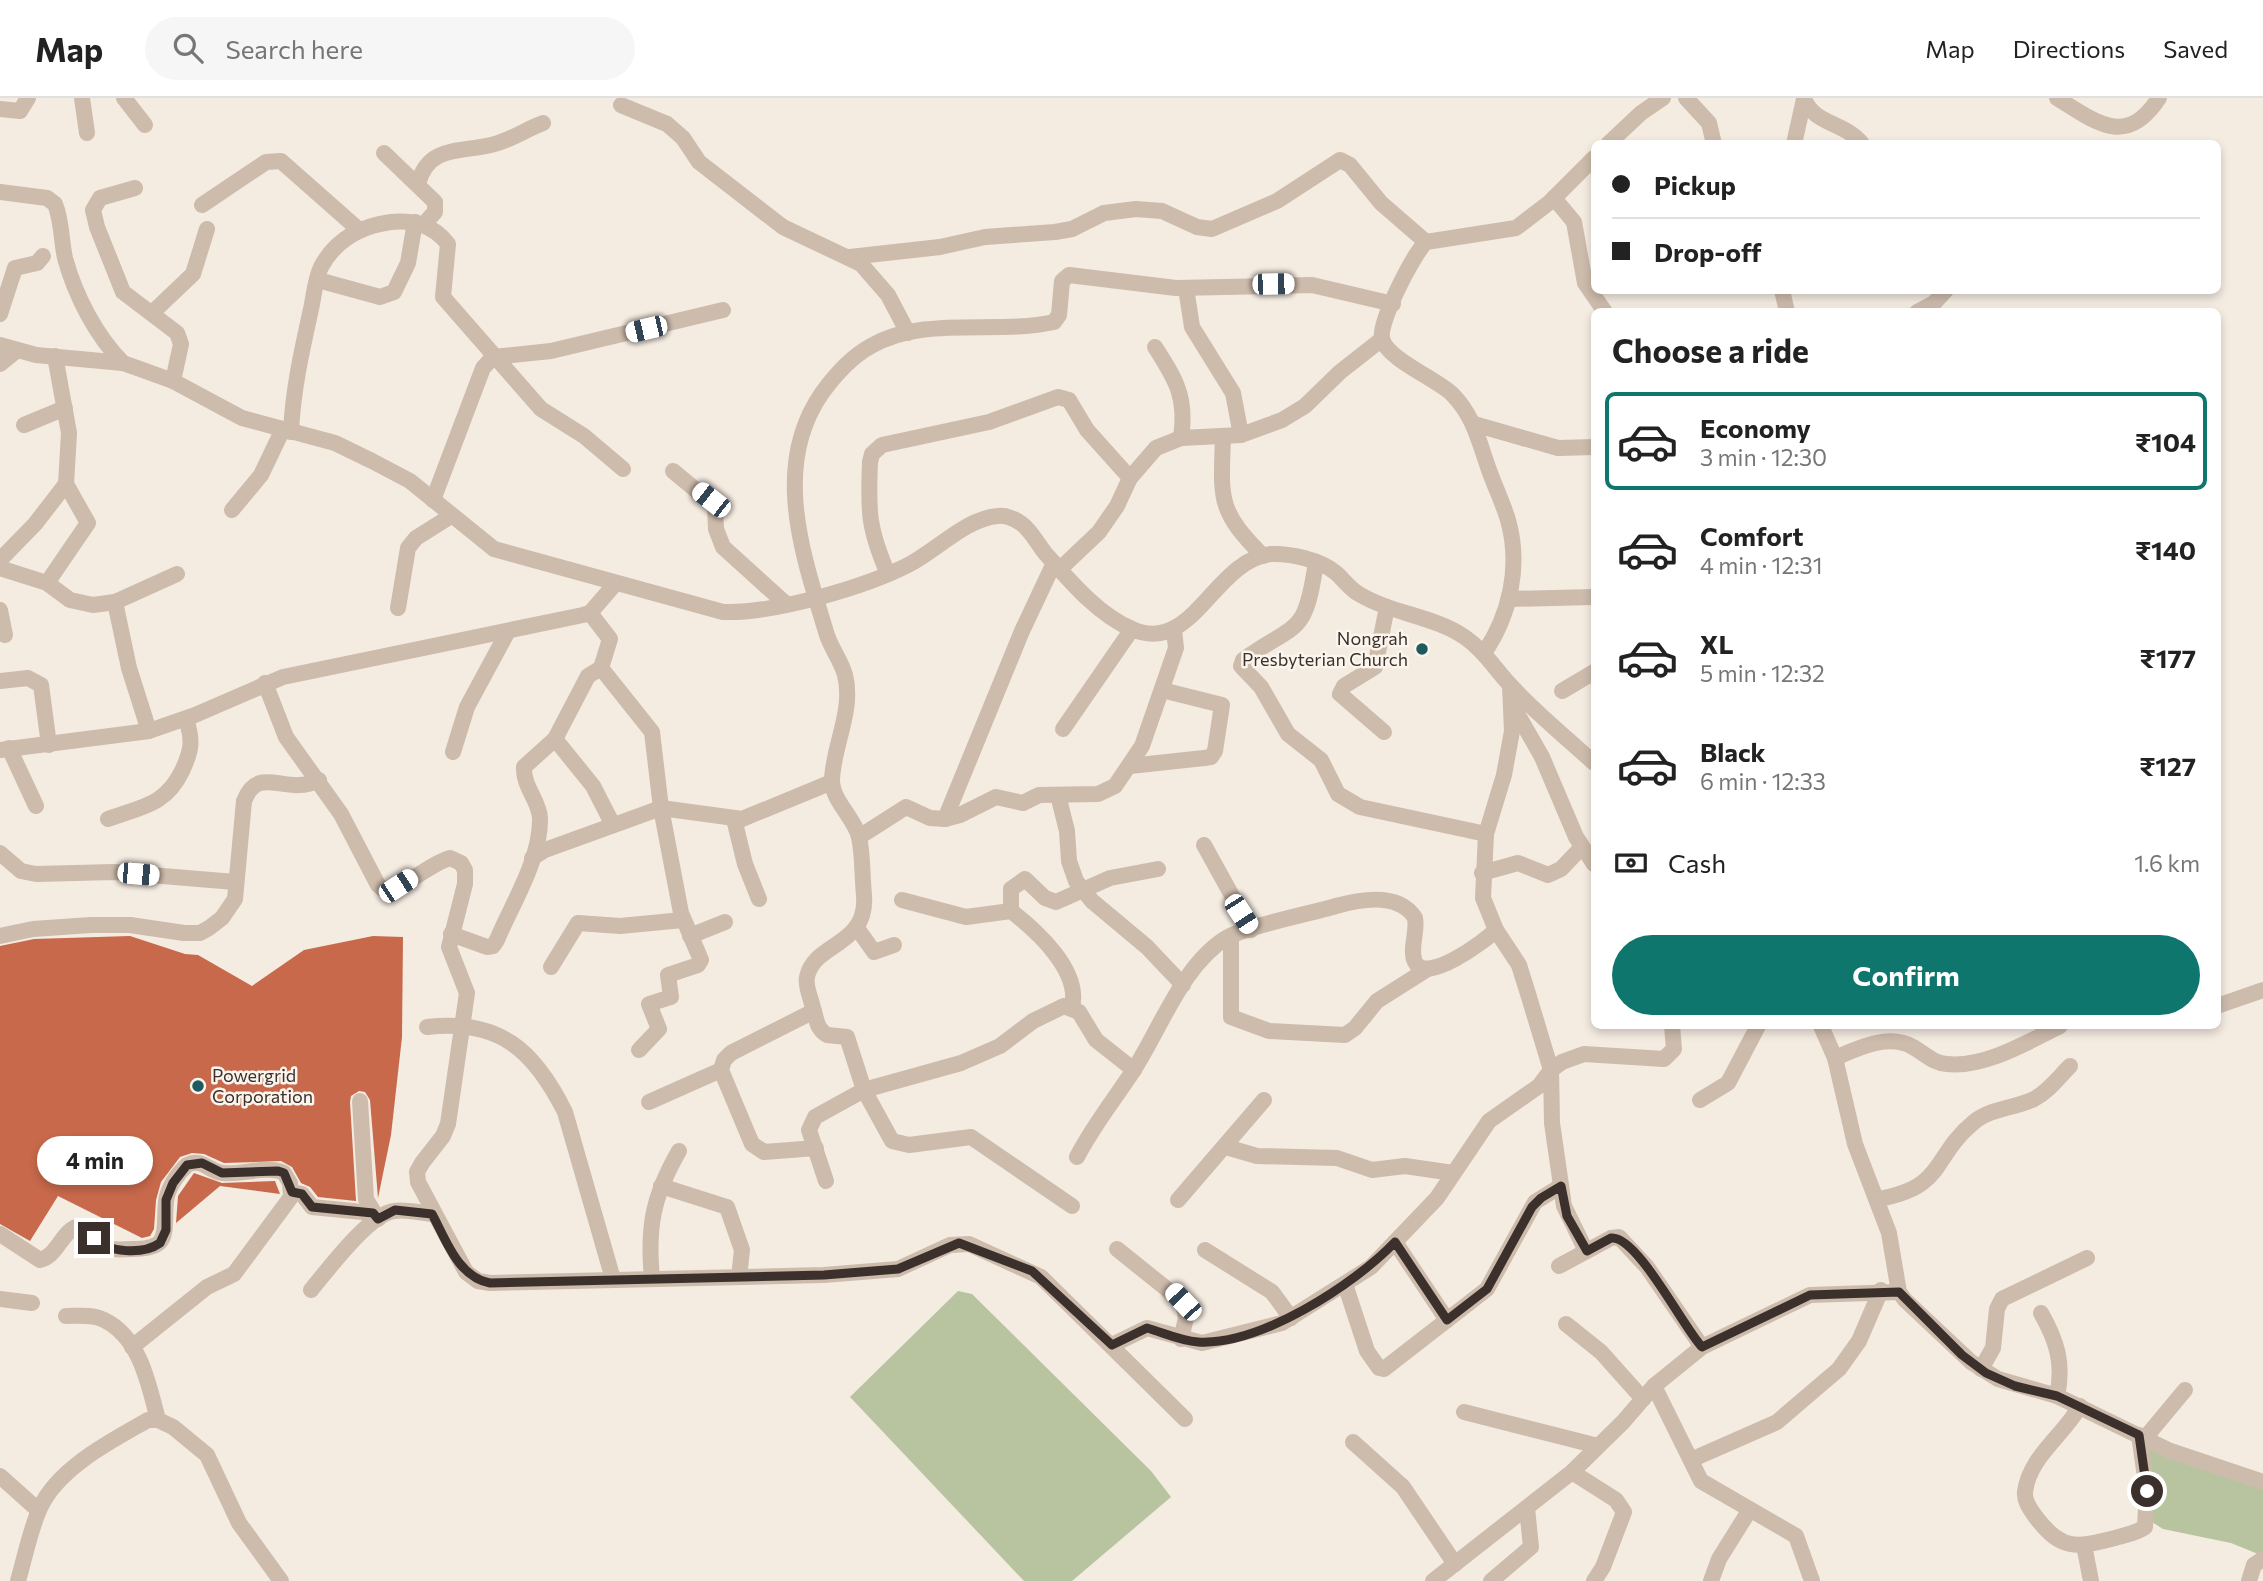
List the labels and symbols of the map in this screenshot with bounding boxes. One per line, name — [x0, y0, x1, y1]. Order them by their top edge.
car — [1252, 273, 1295, 295]
car — [624, 314, 669, 344]
car — [688, 479, 735, 521]
place label: Nongrah Presbyterian Church — [1242, 627, 1408, 670]
marker: Nongrah Presbyterian Church — [1414, 641, 1430, 657]
car — [117, 862, 160, 886]
car — [375, 866, 422, 906]
car — [1221, 891, 1262, 937]
place label: Powergrid Corporation — [212, 1064, 313, 1107]
marker: Powergrid Corporation — [190, 1078, 206, 1094]
callout: 4 min — [36, 1136, 152, 1186]
route end — [78, 1222, 110, 1254]
car — [1161, 1279, 1206, 1325]
route start — [2131, 1475, 2163, 1507]

